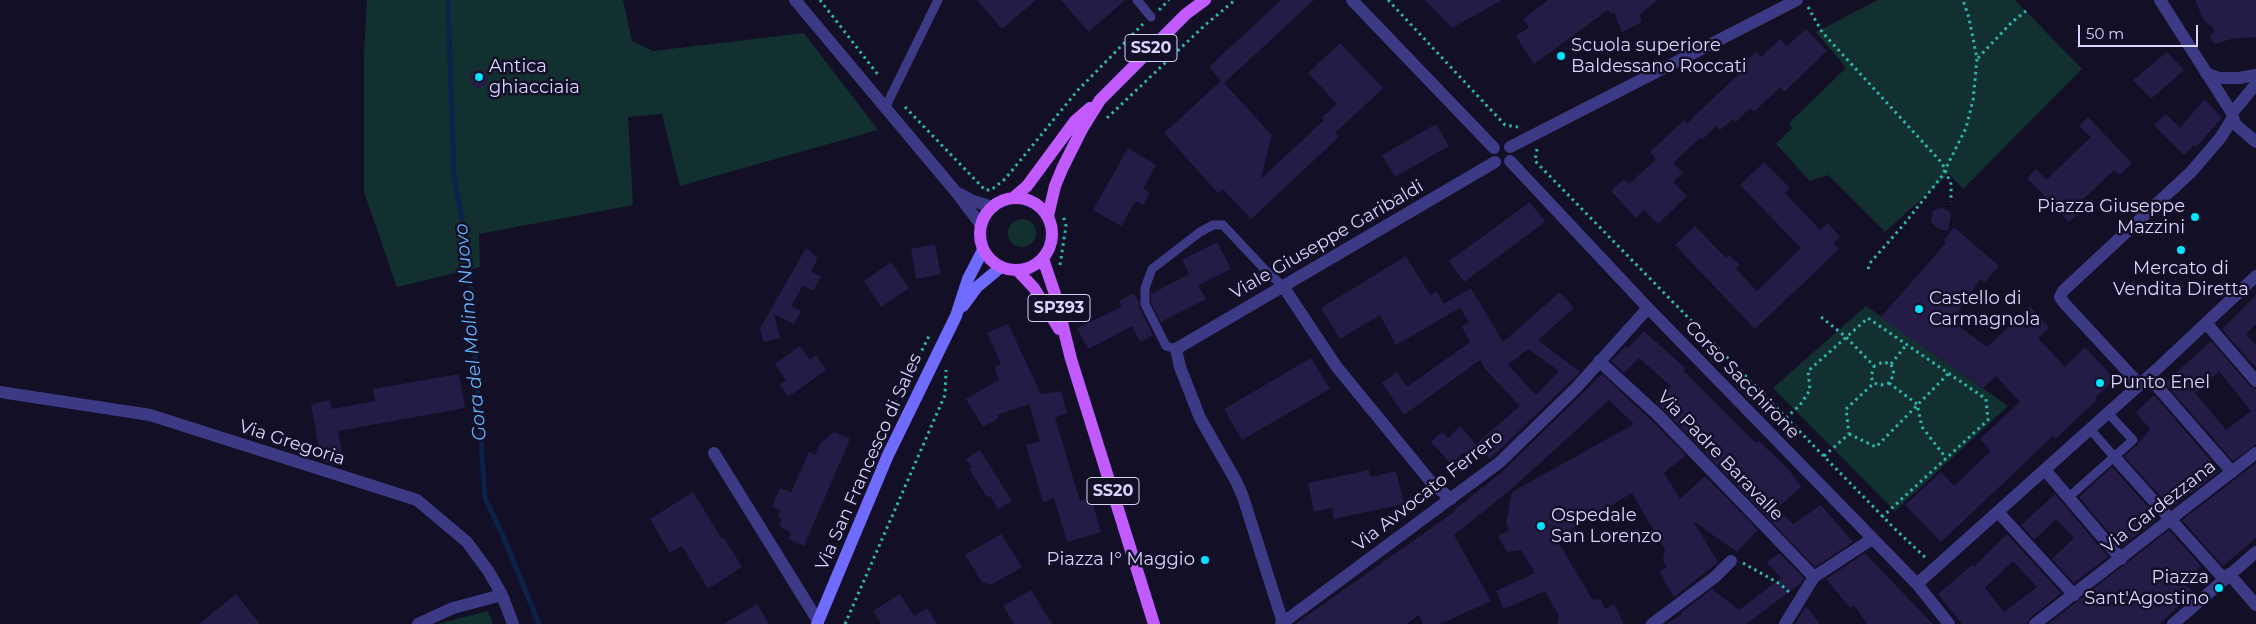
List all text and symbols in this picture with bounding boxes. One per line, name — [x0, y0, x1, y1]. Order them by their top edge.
scale bar — [2081, 15, 2201, 47]
text: 50 m — [2086, 24, 2124, 43]
road number: SS20 — [1125, 34, 1177, 62]
place label: Scuola superiore Baldessano Roccati — [1571, 35, 1747, 78]
marker: Scuola superiore Baldessano Roccati — [1555, 50, 1567, 62]
place label: Antica ghiacciaia — [489, 56, 580, 98]
marker: Antica ghiacciaia — [473, 71, 485, 83]
street label: Viale Giuseppe Garibaldi — [1226, 176, 1428, 304]
place label: Piazza Giuseppe Mazzini — [2037, 196, 2185, 238]
marker: Piazza Giuseppe Mazzini — [2189, 211, 2201, 223]
water label: Gora del Molino Nuovo — [450, 222, 492, 442]
marker: Mercato di Vendita Diretta — [2175, 244, 2187, 256]
place label: Mercato di Vendita Diretta — [2113, 258, 2249, 300]
place label: Castello di Carmagnola — [1929, 288, 2040, 330]
road number: SP393 — [1028, 294, 1090, 322]
marker: Castello di Carmagnola — [1913, 303, 1925, 315]
street label: Corso Sacchirone — [1680, 317, 1804, 443]
street label: Via San Francesco di Sales — [811, 350, 927, 574]
place label: Punto Enel — [2110, 372, 2210, 394]
marker: Punto Enel — [2094, 377, 2106, 389]
street label: Via Padre Baravalle — [1652, 387, 1788, 525]
street label: Via Gregoria — [236, 416, 348, 470]
street label: Via Avvocato Ferrero — [1349, 426, 1507, 556]
street label: Via Gardezzana — [2098, 456, 2220, 558]
road number: SS20 — [1087, 478, 1139, 504]
place label: Ospedale San Lorenzo — [1551, 505, 1662, 548]
marker: Ospedale San Lorenzo — [1535, 520, 1547, 532]
place label: Piazza I° Maggio — [1047, 549, 1195, 571]
marker: Piazza I° Maggio — [1199, 554, 1211, 566]
place label: Piazza Sant'Agostino — [2084, 567, 2209, 610]
marker: Piazza Sant'Agostino — [2213, 582, 2225, 594]

